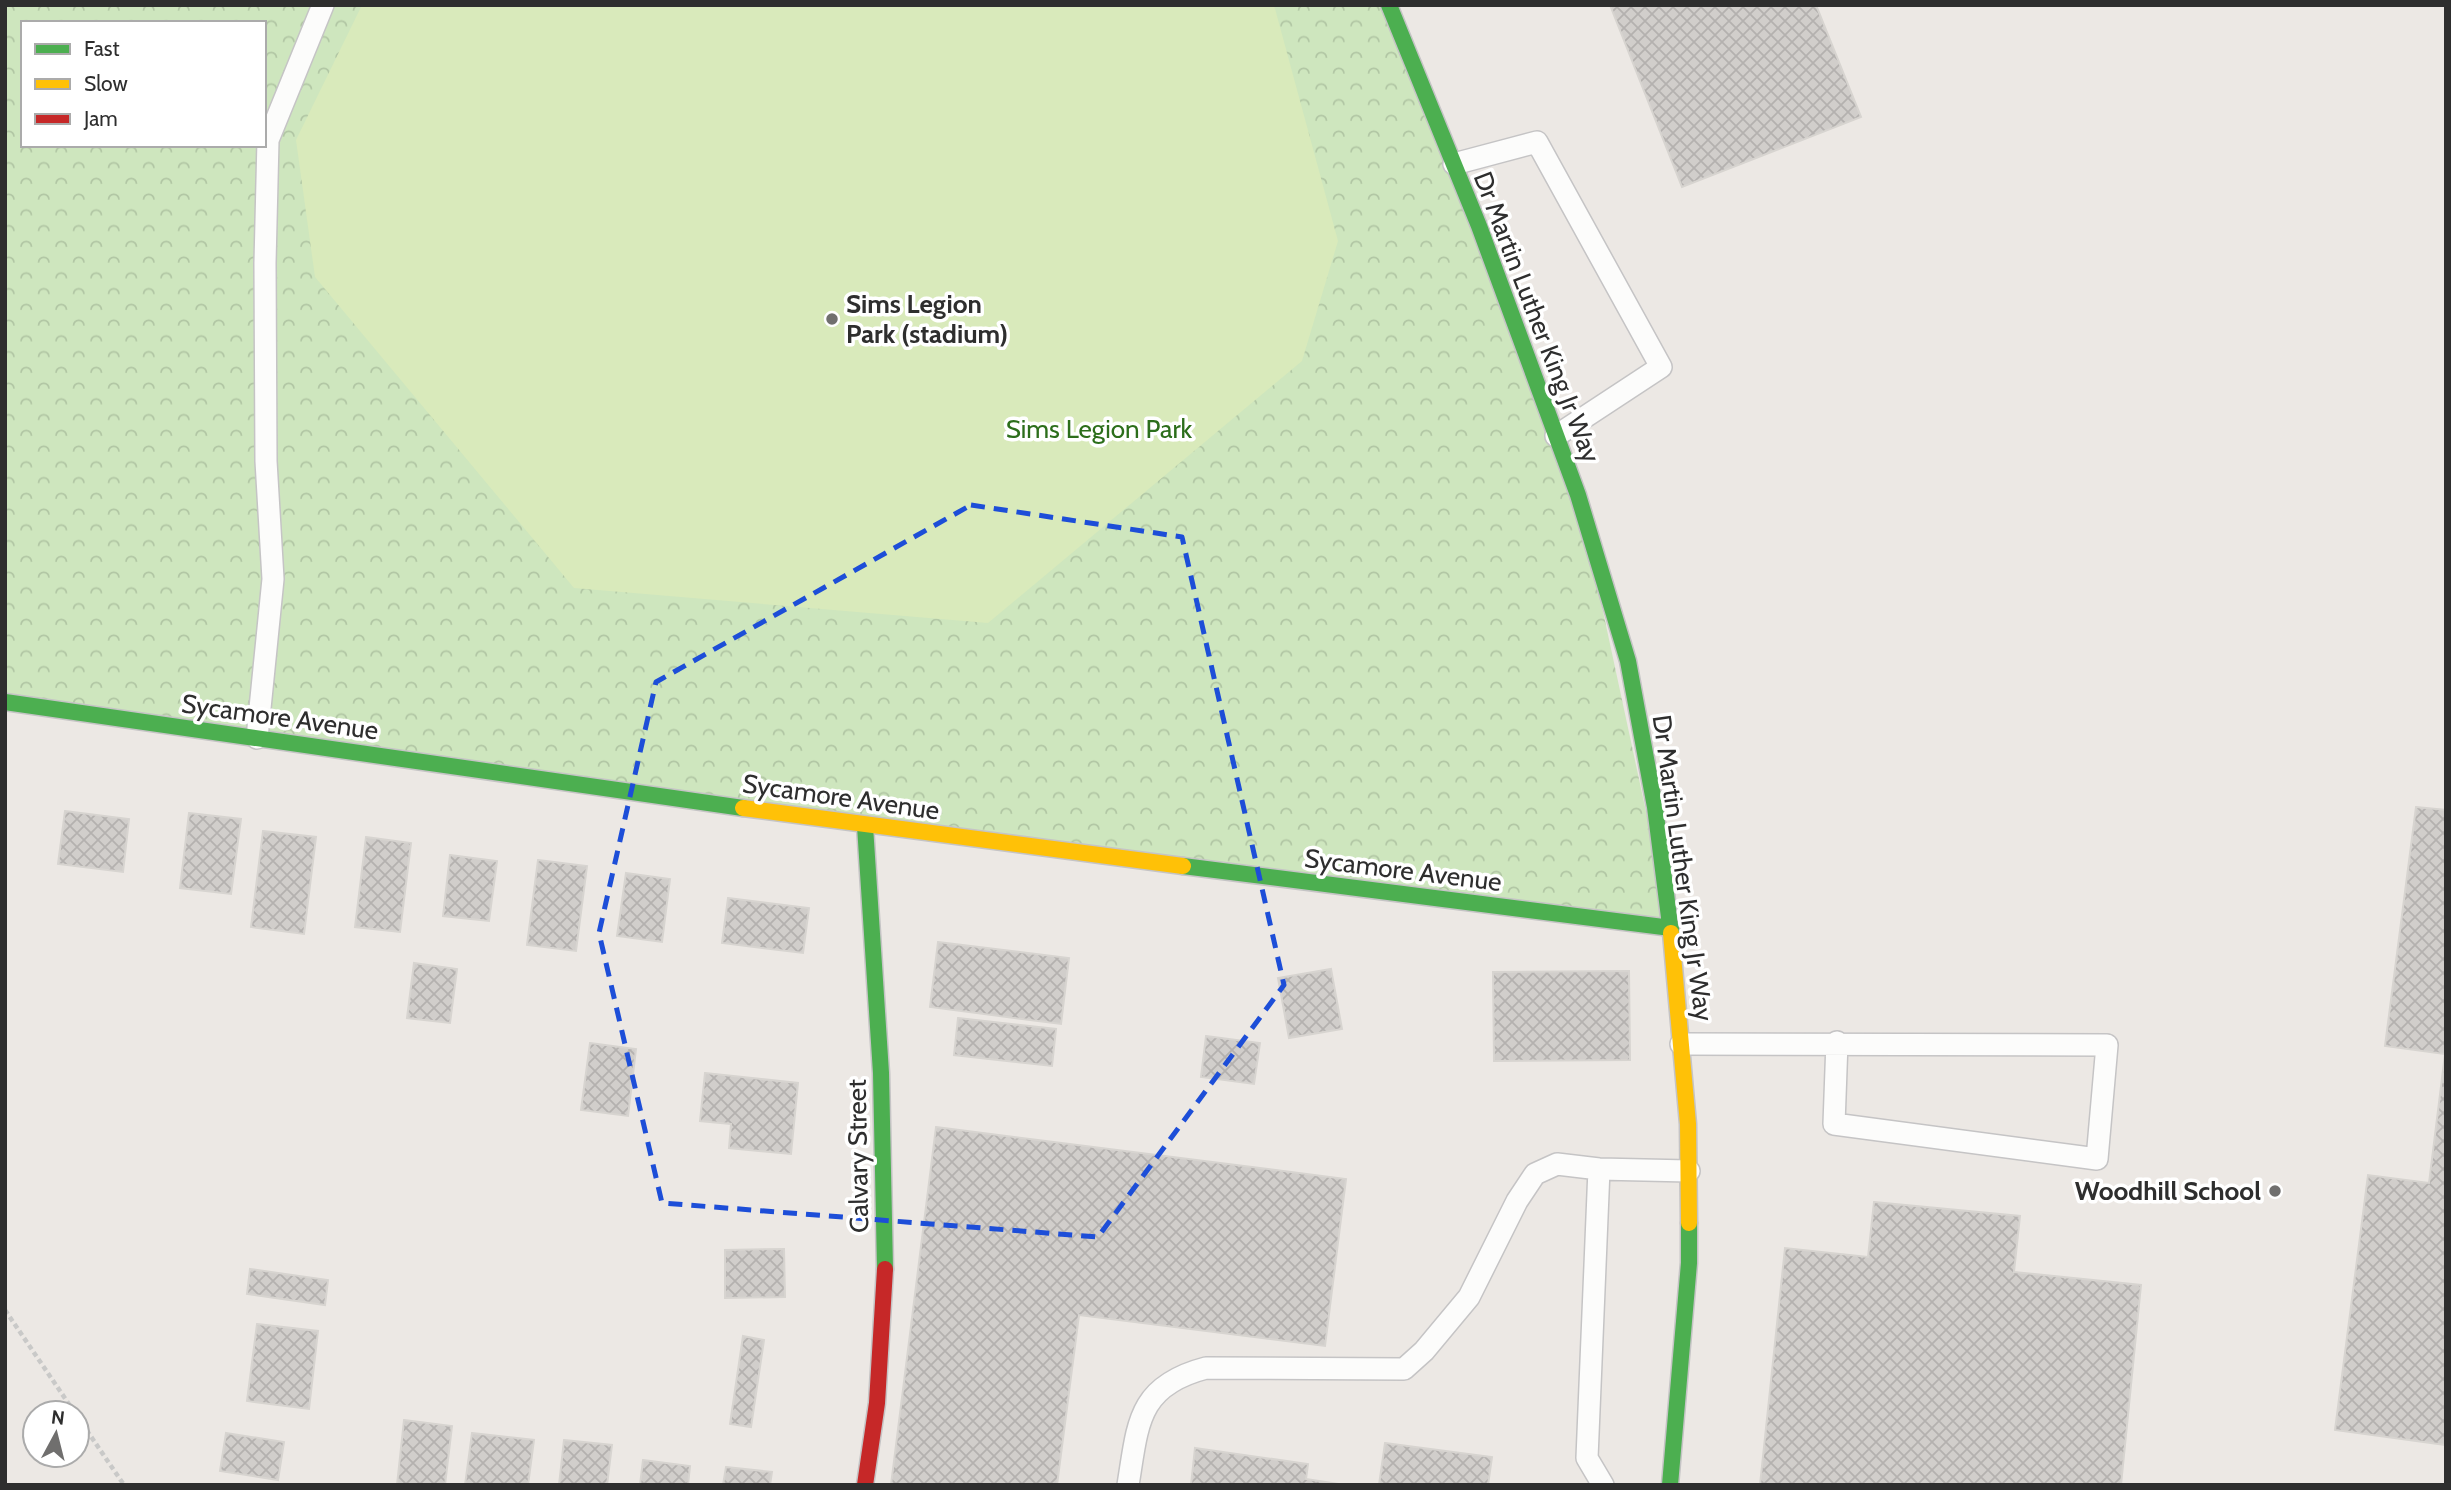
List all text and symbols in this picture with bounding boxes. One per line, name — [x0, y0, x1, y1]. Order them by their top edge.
legend — [21, 21, 266, 147]
text: Fast — [84, 36, 120, 61]
text: Slow — [84, 71, 128, 96]
text: Jam — [83, 106, 118, 131]
street label: Dr Martin Luther King Jr Way — [1467, 167, 1607, 467]
place label: Sims Legion Park (stadium) — [846, 288, 1008, 350]
marker: Sims Legion Park (stadium) — [824, 311, 840, 327]
park label: Sims Legion Park — [1006, 413, 1193, 445]
street label: Sycamore Avenue — [179, 687, 381, 747]
street label: Dr Martin Luther King Jr Way — [1646, 713, 1720, 1023]
street label: Sycamore Avenue — [740, 767, 942, 827]
street label: Sycamore Avenue — [1303, 842, 1503, 898]
street label: Calvary Street — [841, 1079, 875, 1233]
place label: Woodhill School — [2075, 1175, 2261, 1207]
marker: Woodhill School — [2267, 1183, 2283, 1199]
north arrow — [21, 1399, 91, 1469]
text: N — [50, 1405, 66, 1430]

